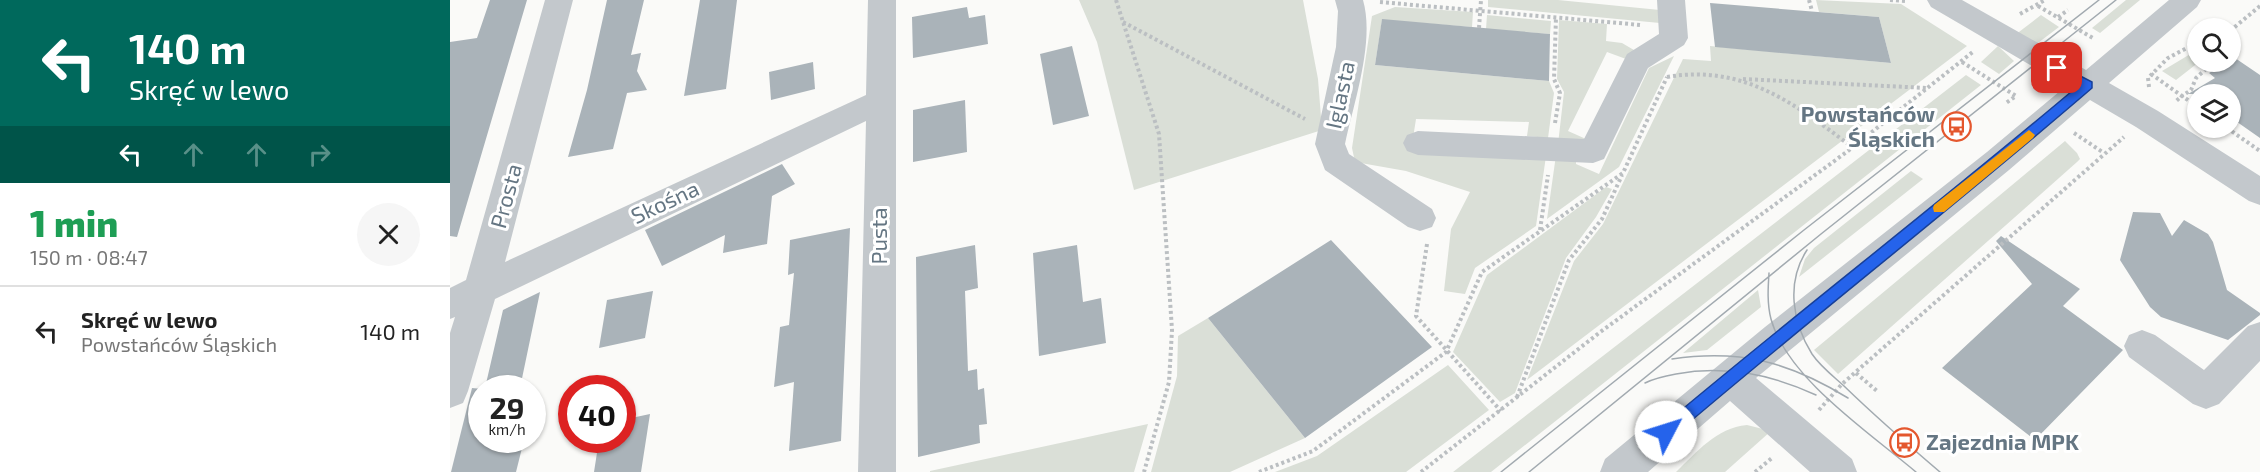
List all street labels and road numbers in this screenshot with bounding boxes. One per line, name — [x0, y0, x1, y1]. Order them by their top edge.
street label: Iglasta — [1319, 59, 1359, 131]
street label: Prosta — [484, 161, 526, 231]
street label: Skośna — [627, 174, 703, 228]
street label: Pusta — [865, 207, 891, 265]

